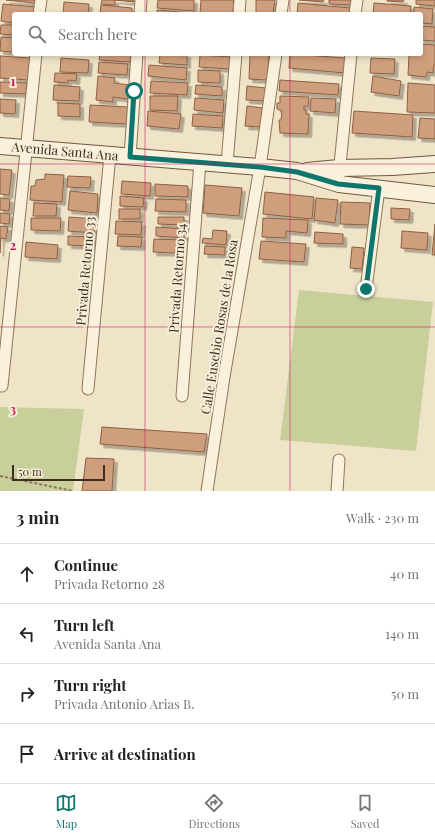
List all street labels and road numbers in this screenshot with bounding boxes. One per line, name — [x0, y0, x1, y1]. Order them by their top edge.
street label: Avenida Santa Ana — [10, 137, 120, 164]
street label: Privada Retorno 33 — [71, 216, 98, 326]
street label: Privada Retorno 34 — [164, 223, 189, 333]
street label: Calle Eusebio Rosas de la Rosa — [196, 238, 241, 416]

